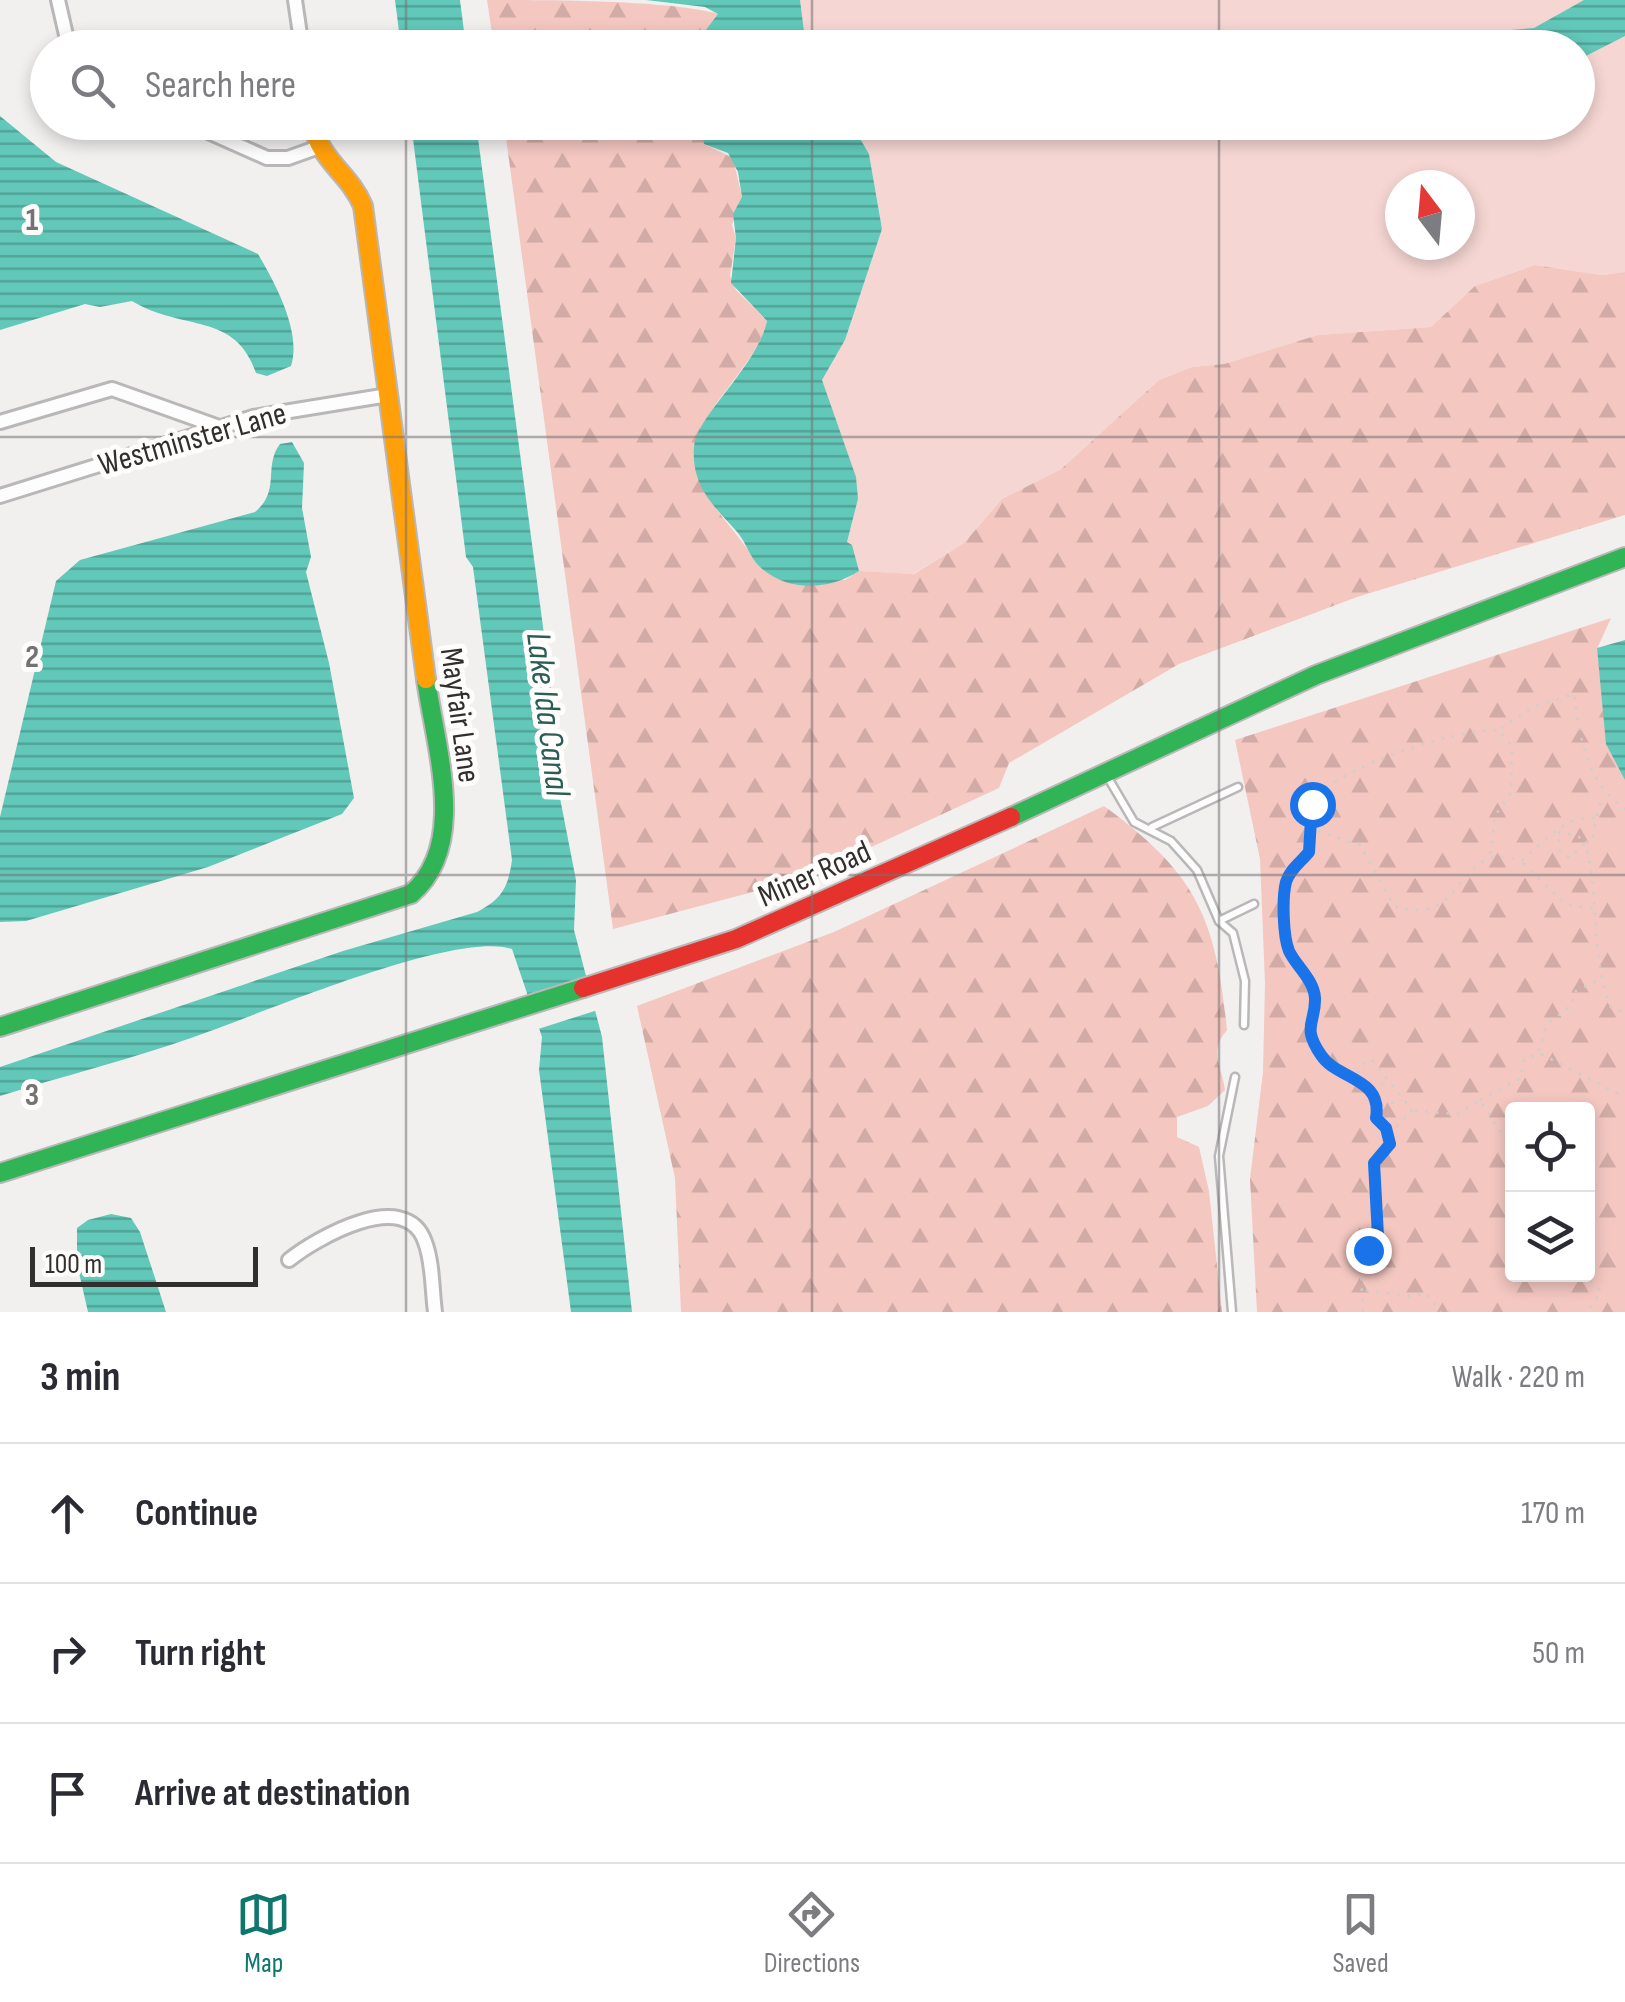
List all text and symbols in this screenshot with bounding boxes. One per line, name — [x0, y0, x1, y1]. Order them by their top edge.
search box — [30, 30, 1595, 140]
icon: search — [65, 58, 120, 113]
text: Search here — [145, 63, 296, 108]
north arrow — [1385, 170, 1475, 260]
text: 1 — [26, 201, 39, 240]
street label: Westminster Lane — [94, 394, 291, 485]
water label: Lake Ida Canal — [516, 630, 579, 800]
text: 2 — [25, 638, 39, 677]
street label: Mayfair Lane — [431, 645, 488, 785]
route start — [1290, 782, 1336, 828]
street label: Miner Road — [752, 832, 877, 916]
text: 3 — [25, 1076, 39, 1115]
map controls — [1505, 1102, 1595, 1282]
button: locate — [1505, 1102, 1595, 1192]
button: layers — [1505, 1192, 1595, 1282]
route end — [1346, 1228, 1392, 1274]
scale bar — [30, 1242, 258, 1286]
text: 100 m — [45, 1248, 102, 1281]
text: 3 min — [40, 1352, 120, 1403]
text: Walk · 220 m — [1452, 1358, 1585, 1397]
icon: ahead — [40, 1486, 95, 1541]
text: Continue — [135, 1491, 258, 1536]
text: 170 m — [1521, 1494, 1585, 1533]
icon: right — [40, 1626, 95, 1681]
text: Turn right — [135, 1631, 266, 1676]
text: 50 m — [1532, 1634, 1585, 1673]
icon: arrive — [40, 1766, 95, 1821]
text: Arrive at destination — [135, 1771, 410, 1816]
tab: Map — [236, 1887, 291, 1980]
tab: Directions — [764, 1887, 860, 1980]
tab: Saved — [1333, 1887, 1389, 1980]

